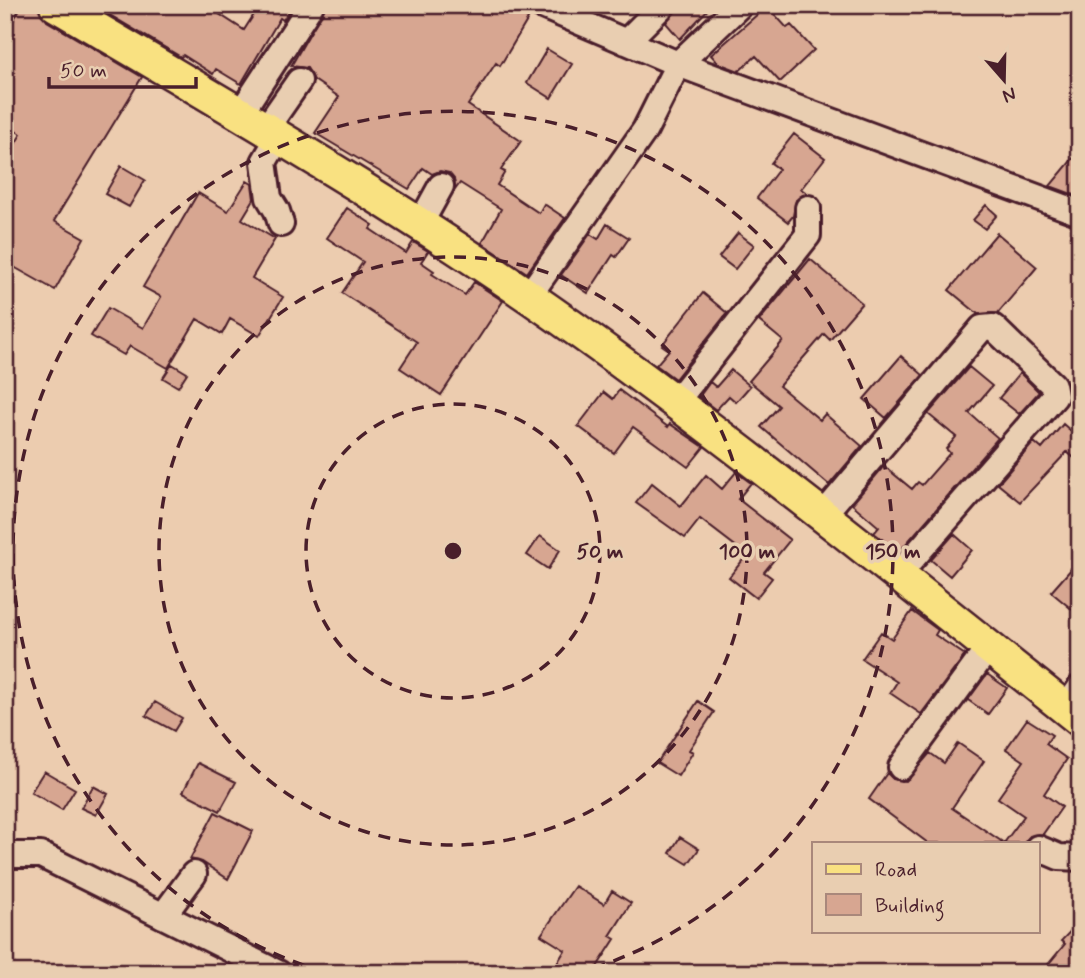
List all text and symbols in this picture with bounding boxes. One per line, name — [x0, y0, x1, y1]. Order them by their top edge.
scale bar — [49, 46, 196, 90]
north arrow — [970, 46, 1040, 116]
text: 50 m — [60, 57, 107, 85]
text: N — [999, 81, 1020, 108]
text: 50 m — [577, 538, 624, 566]
text: 100 m — [719, 538, 775, 566]
text: 150 m — [865, 538, 921, 566]
centre of rings — [441, 539, 465, 563]
legend — [812, 842, 1040, 932]
text: Road — [875, 856, 917, 884]
text: Building — [875, 892, 945, 922]

